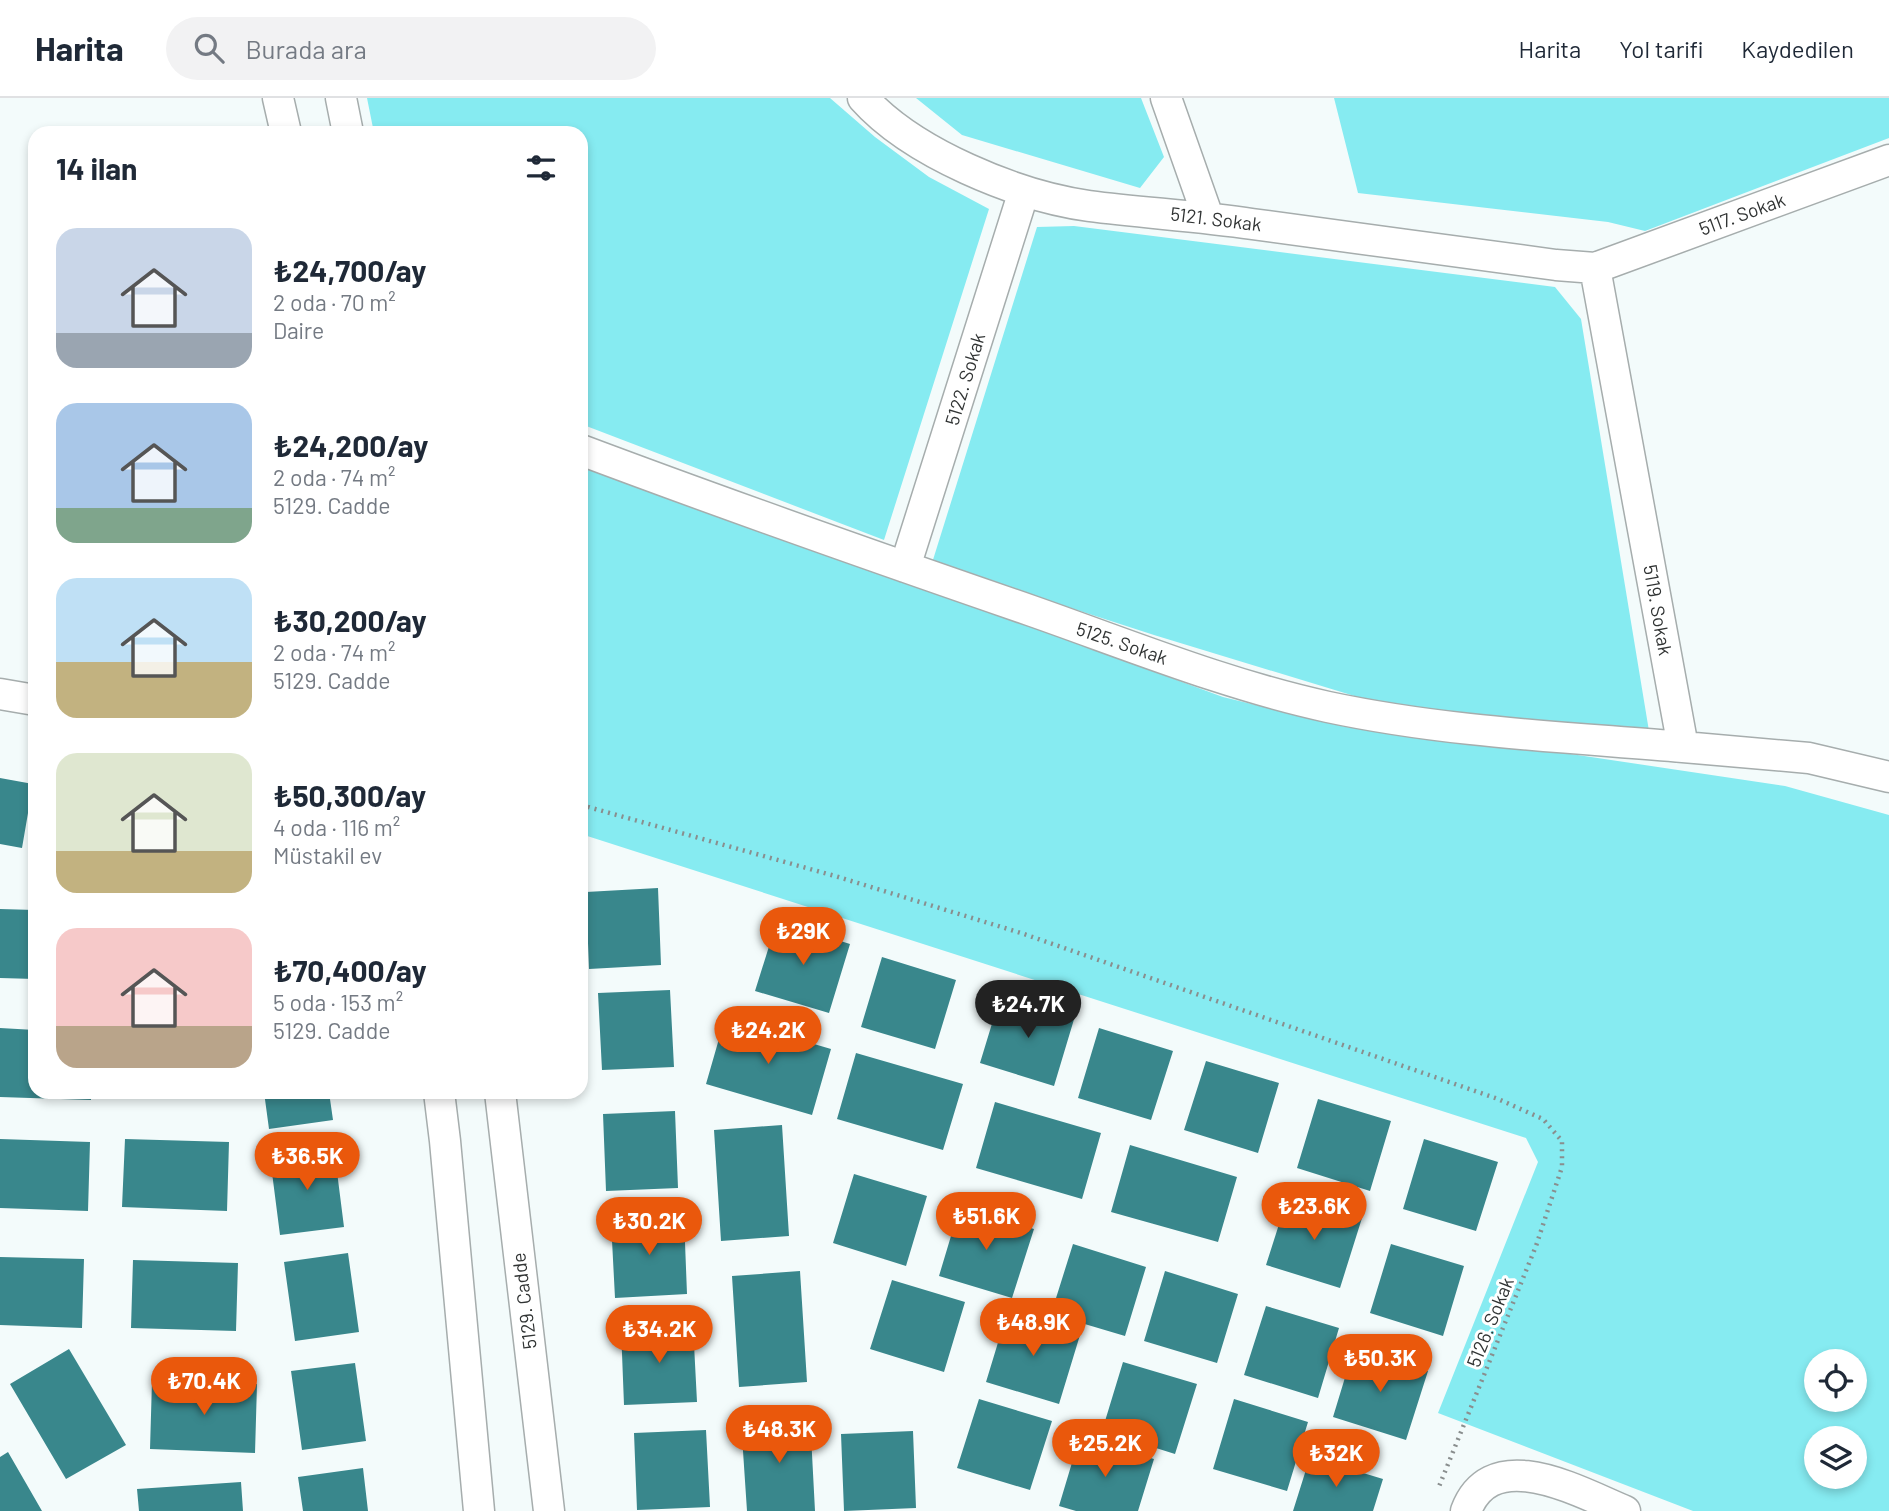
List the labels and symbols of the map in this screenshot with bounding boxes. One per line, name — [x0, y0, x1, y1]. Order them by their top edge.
street label: 5117. Sokak — [1696, 187, 1788, 240]
street label: 5121. Sokak — [1169, 202, 1263, 235]
street label: 5122. Sokak — [940, 330, 989, 428]
street label: 5119. Sokak — [1639, 563, 1678, 657]
street label: 5125. Sokak — [1074, 616, 1171, 669]
pin: ₺29K — [762, 908, 844, 967]
pin: ₺24.7K — [971, 981, 1085, 1040]
pin: ₺24.2K — [711, 1006, 825, 1066]
pin: ₺36.5K — [250, 1132, 364, 1192]
pin: ₺23.6K — [1257, 1182, 1371, 1242]
pin: ₺51.6K — [929, 1192, 1043, 1252]
pin: ₺30.2K — [592, 1198, 706, 1257]
street label: 5129. Cadde — [506, 1251, 541, 1351]
street label: 5126. Sokak — [1461, 1273, 1518, 1370]
pin: ₺48.9K — [976, 1298, 1090, 1358]
pin: ₺34.2K — [602, 1306, 716, 1365]
pin: ₺50.3K — [1323, 1334, 1437, 1394]
pin: ₺70.4K — [147, 1358, 261, 1417]
pin: ₺48.3K — [722, 1406, 836, 1465]
pin: ₺25.2K — [1048, 1420, 1162, 1479]
pin: ₺32K — [1295, 1430, 1377, 1489]

